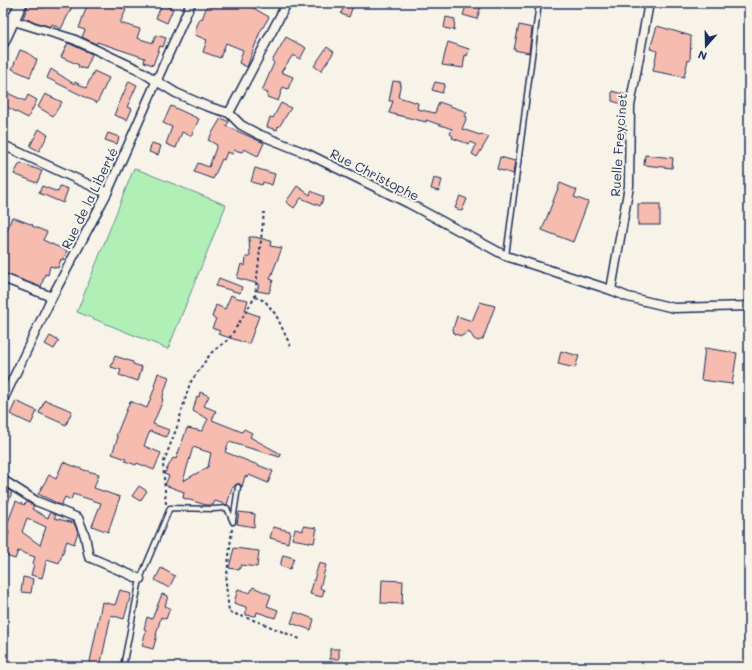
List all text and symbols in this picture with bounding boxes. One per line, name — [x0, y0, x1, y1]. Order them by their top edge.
north arrow — [686, 26, 726, 66]
text: N — [696, 47, 709, 64]
street label: Ruelle Freycinet — [606, 93, 630, 197]
street label: Rue de la Liberté — [57, 144, 121, 252]
street label: Rue Christophe — [328, 144, 422, 204]

